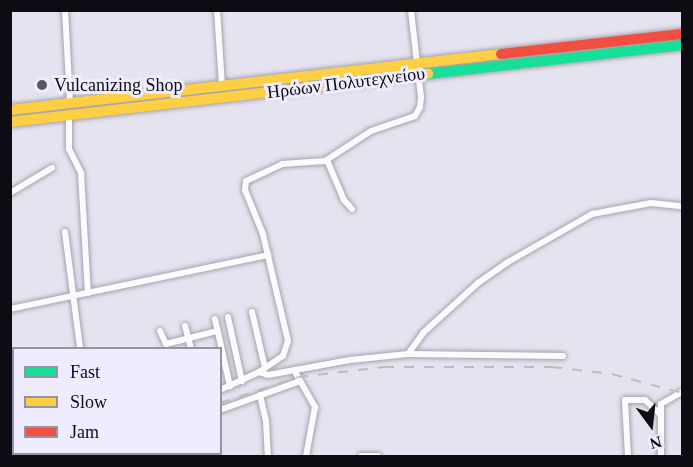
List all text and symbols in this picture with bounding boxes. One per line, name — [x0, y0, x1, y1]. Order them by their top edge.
street label: Ηρώων Πολυτεχνείου — [266, 63, 426, 103]
place label: Vulcanizing Shop — [54, 74, 182, 96]
marker: Vulcanizing Shop — [35, 78, 49, 92]
legend — [12, 347, 222, 455]
text: Fast — [70, 362, 100, 382]
text: Slow — [70, 392, 107, 412]
north arrow — [621, 395, 681, 455]
text: Jam — [70, 422, 99, 442]
text: N — [648, 433, 664, 453]

